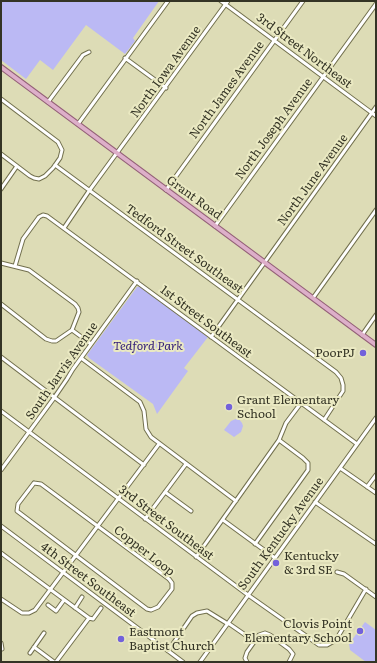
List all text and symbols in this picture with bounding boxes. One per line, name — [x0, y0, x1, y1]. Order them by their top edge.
street label: 3rd Street Northeast — [253, 10, 355, 92]
street label: North Iowa Avenue — [128, 23, 204, 121]
street label: North James Avenue — [187, 38, 267, 142]
street label: North Joseph Avenue — [232, 76, 316, 182]
street label: North June Avenue — [275, 131, 351, 229]
street label: Grant Road — [163, 173, 225, 223]
street label: Tedford Street Southeast — [122, 201, 246, 297]
street label: 1st Street Southeast — [157, 283, 255, 361]
street label: South Jarvis Avenue — [23, 319, 101, 423]
park label: Tedford Park — [113, 339, 183, 353]
place label: PoorPJ — [315, 346, 355, 360]
marker: PoorPJ — [358, 348, 368, 358]
place label: Grant Elementary School — [237, 393, 339, 421]
marker: Grant Elementary School — [224, 402, 234, 412]
street label: South Kentucky Avenue — [235, 475, 327, 593]
street label: 3rd Street Southeast — [116, 483, 216, 563]
street label: Copper Loop — [111, 523, 177, 579]
street label: 4th Street Southeast — [38, 540, 138, 620]
place label: Kentucky & 3rd SE — [284, 549, 339, 577]
marker: Kentucky & 3rd SE — [271, 558, 281, 568]
place label: Clovis Point Elementary School — [244, 617, 352, 645]
place label: Eastmont Baptist Church — [129, 625, 215, 653]
marker: Clovis Point Elementary School — [355, 626, 365, 636]
marker: Eastmont Baptist Church — [116, 634, 126, 644]

